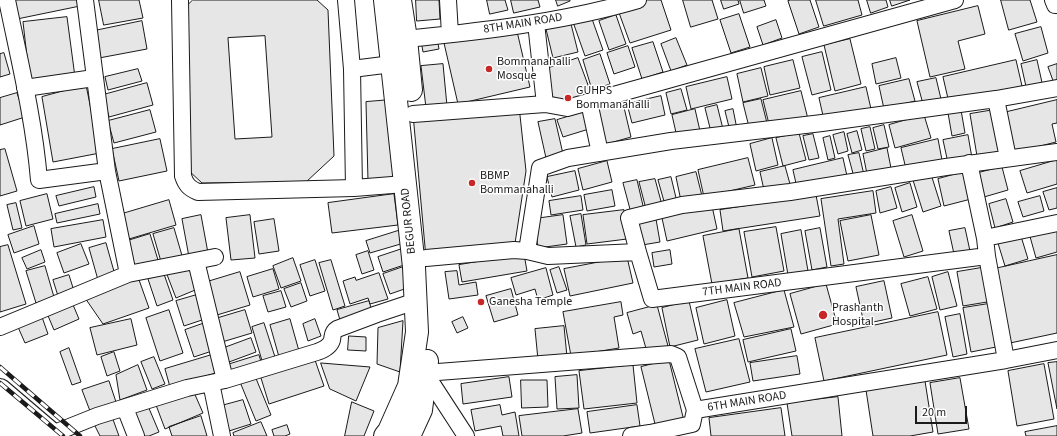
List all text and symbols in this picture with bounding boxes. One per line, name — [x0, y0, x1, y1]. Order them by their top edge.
street label: 8TH MAIN ROAD — [482, 11, 564, 37]
place label: Bommanahalli Mosque — [497, 55, 571, 83]
marker: Bommanahalli Mosque — [484, 64, 494, 74]
place label: GUHPS Bommanahalli — [576, 84, 650, 112]
marker: GUHPS Bommanahalli — [563, 93, 573, 103]
place label: BBMP Bommanahalli — [480, 169, 554, 197]
marker: BBMP Bommanahalli — [467, 178, 477, 188]
street label: BEGUR ROAD — [398, 187, 420, 255]
street label: 7TH MAIN ROAD — [702, 276, 782, 300]
place label: Ganesha Temple — [489, 295, 572, 309]
marker: Ganesha Temple — [476, 297, 486, 307]
place label: Prashanth Hospital — [832, 301, 883, 329]
marker: Prashanth Hospital — [817, 309, 829, 321]
street label: 6TH MAIN ROAD — [706, 389, 788, 415]
scale bar — [917, 398, 969, 424]
text: 20 m — [922, 404, 946, 421]

